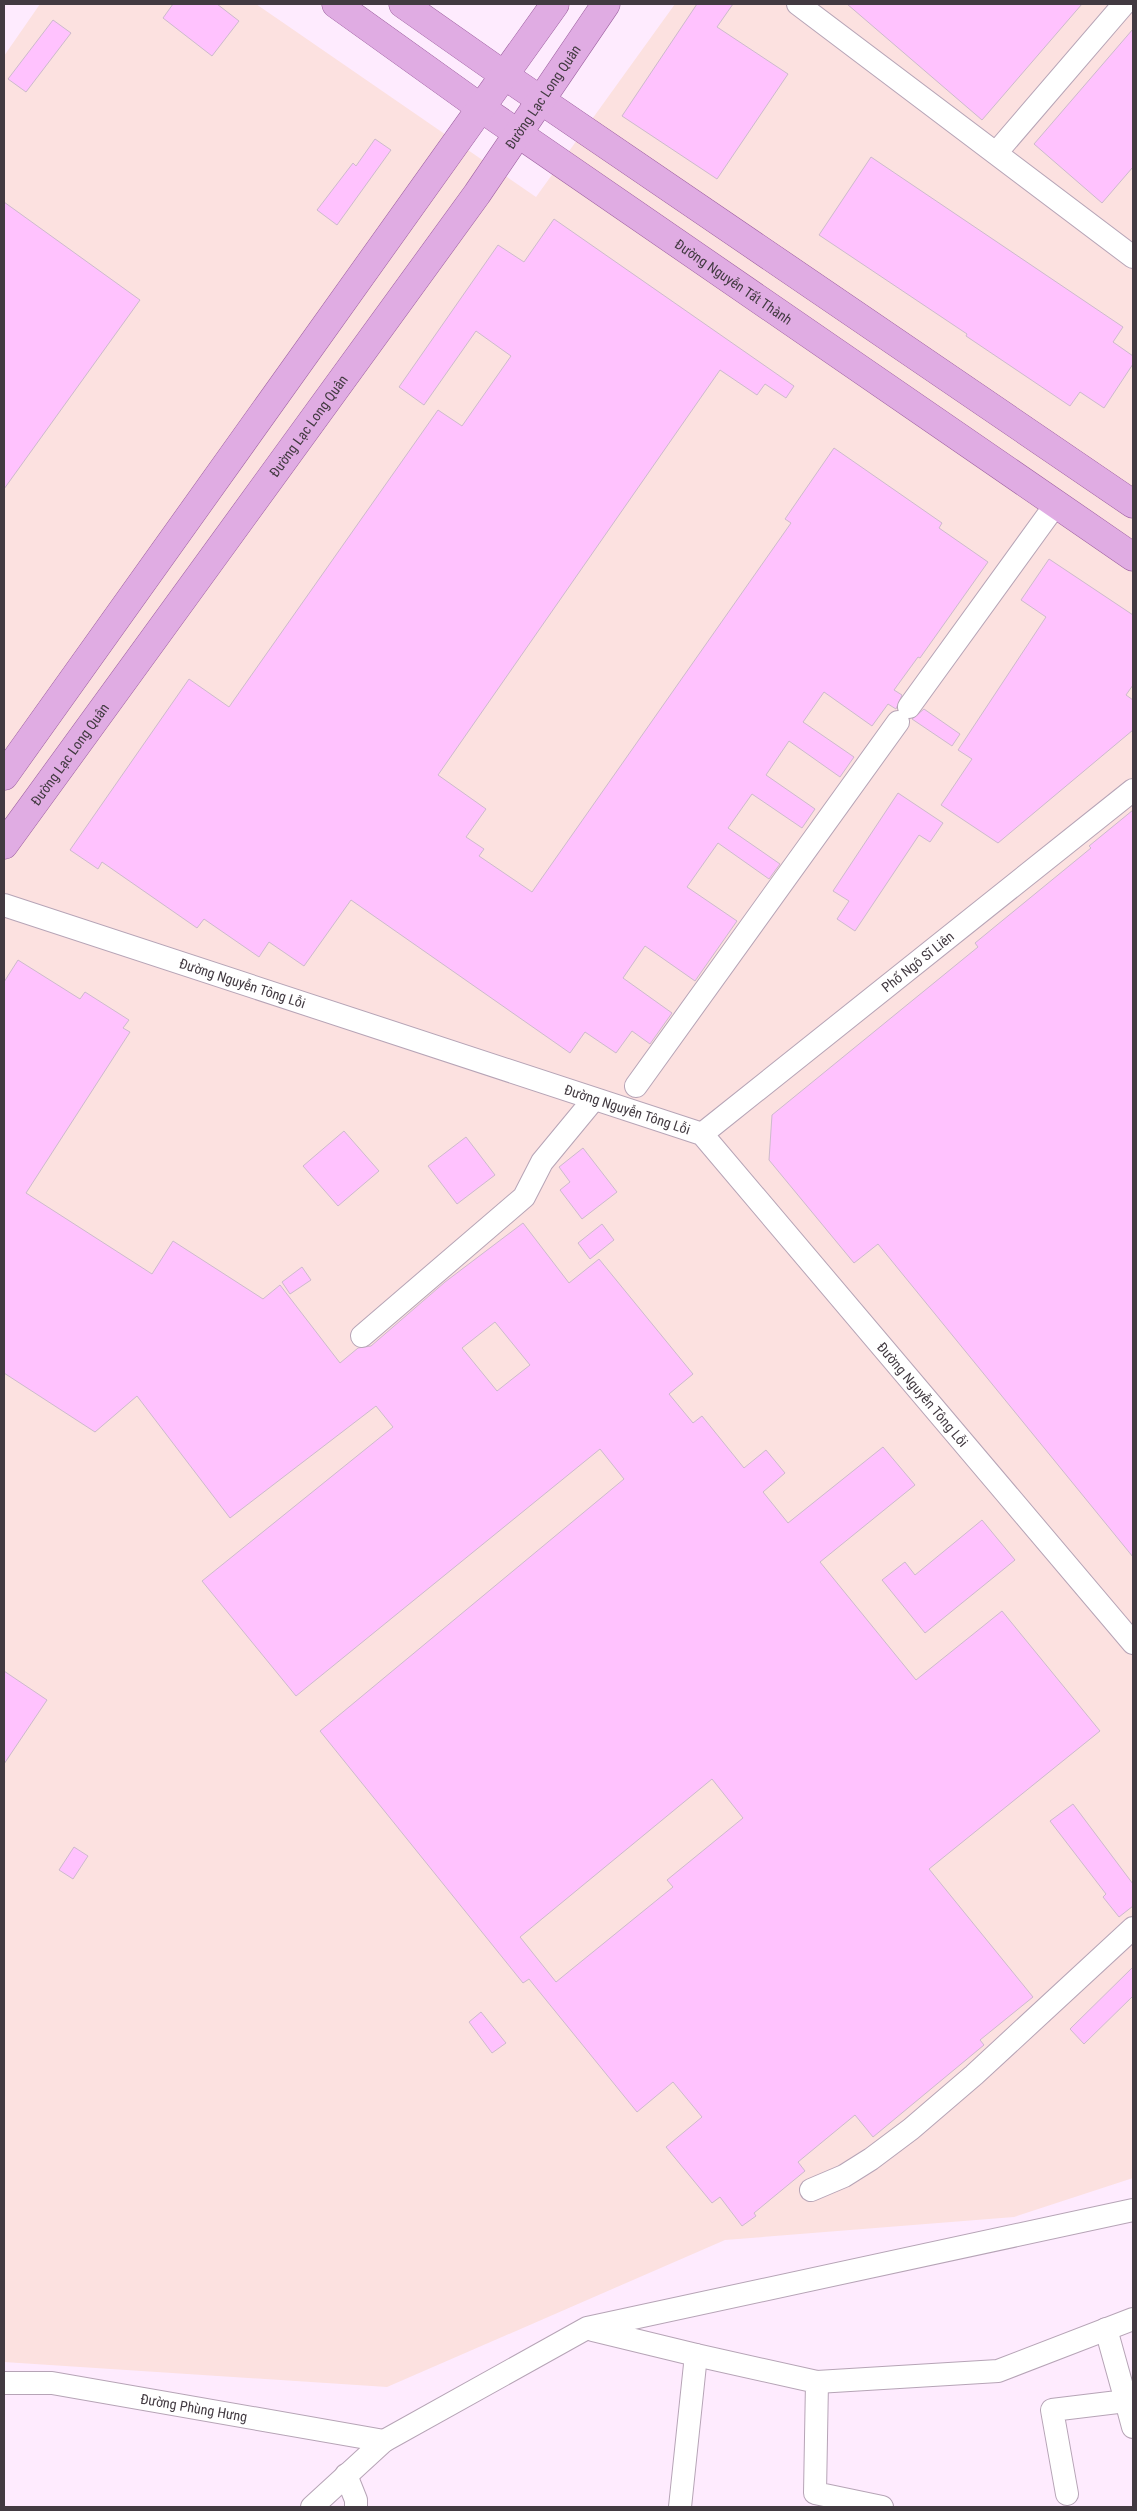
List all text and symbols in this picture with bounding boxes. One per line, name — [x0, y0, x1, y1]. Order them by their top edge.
street label: Đường Lạc Long Quân — [502, 42, 584, 152]
street label: Đường Nguyễn Tất Thành — [672, 236, 795, 328]
street label: Đường Lạc Long Quân — [266, 372, 351, 480]
street label: Đường Lạc Long Quân — [27, 700, 112, 809]
street label: Phố Ngô Sĩ Liên — [878, 928, 957, 995]
street label: Đường Nguyễn Tông Lỗi — [177, 955, 308, 1011]
street label: Đường Nguyễn Tông Lỗi — [562, 1081, 692, 1138]
street label: Đường Nguyễn Tông Lỗi — [874, 1339, 971, 1450]
street label: Đường Phùng Hưng — [139, 2391, 249, 2425]

